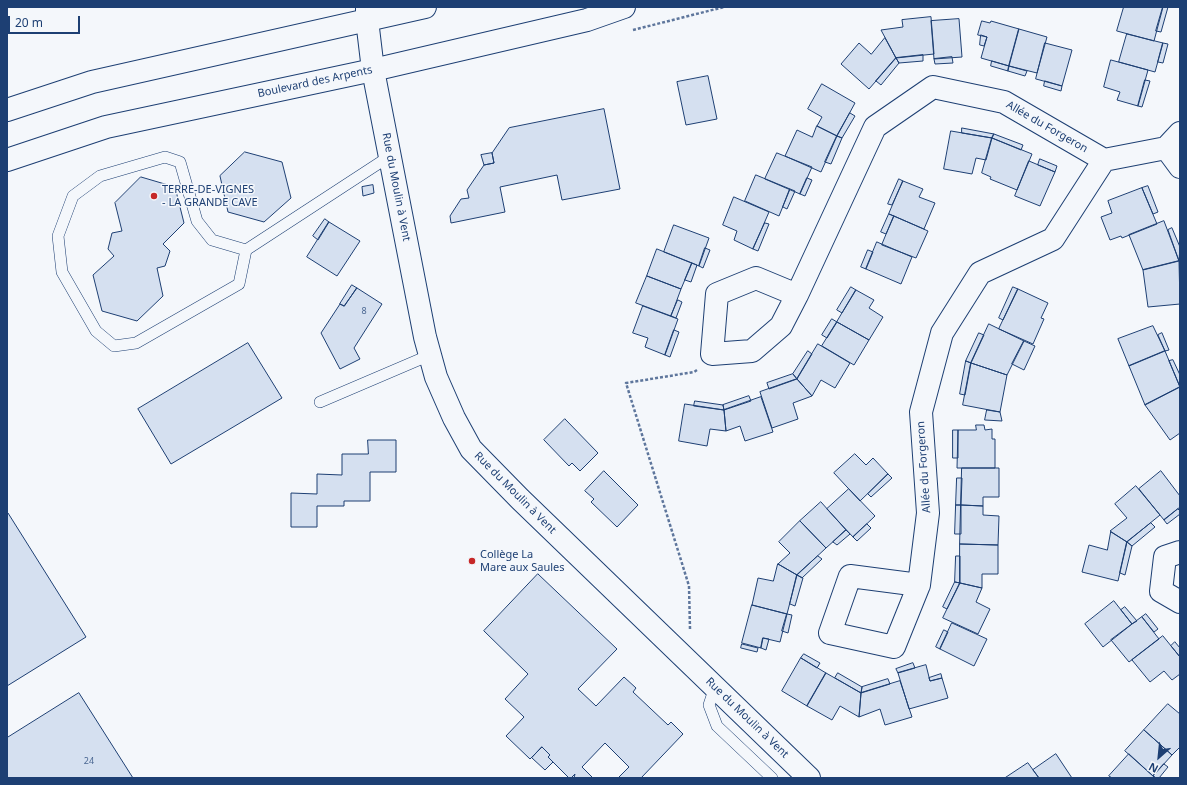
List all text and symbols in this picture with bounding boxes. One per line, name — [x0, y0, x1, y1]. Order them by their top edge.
scale bar — [10, 8, 82, 34]
text: 20 m — [15, 14, 43, 31]
street label: Boulevard des Arpents — [256, 63, 374, 101]
street label: Allée du Forgeron — [1004, 98, 1090, 156]
street label: Rue du Moulin à Vent — [379, 132, 413, 242]
place label: TERRE-DE-VIGNES - LA GRANDE CAVE — [162, 183, 258, 209]
marker: TERRE-DE-VIGNES - LA GRANDE CAVE — [149, 191, 159, 201]
house number: 8 — [361, 306, 367, 316]
street label: Allée du Forgeron — [914, 421, 934, 513]
street label: Rue du Moulin à Vent — [471, 449, 559, 537]
place label: Collège La Mare aux Saules — [480, 548, 565, 574]
marker: Collège La Mare aux Saules — [467, 556, 477, 566]
street label: Rue du Moulin à Vent — [703, 675, 791, 761]
north arrow — [1139, 737, 1179, 777]
house number: 24 — [84, 756, 94, 766]
text: N — [1146, 759, 1161, 777]

